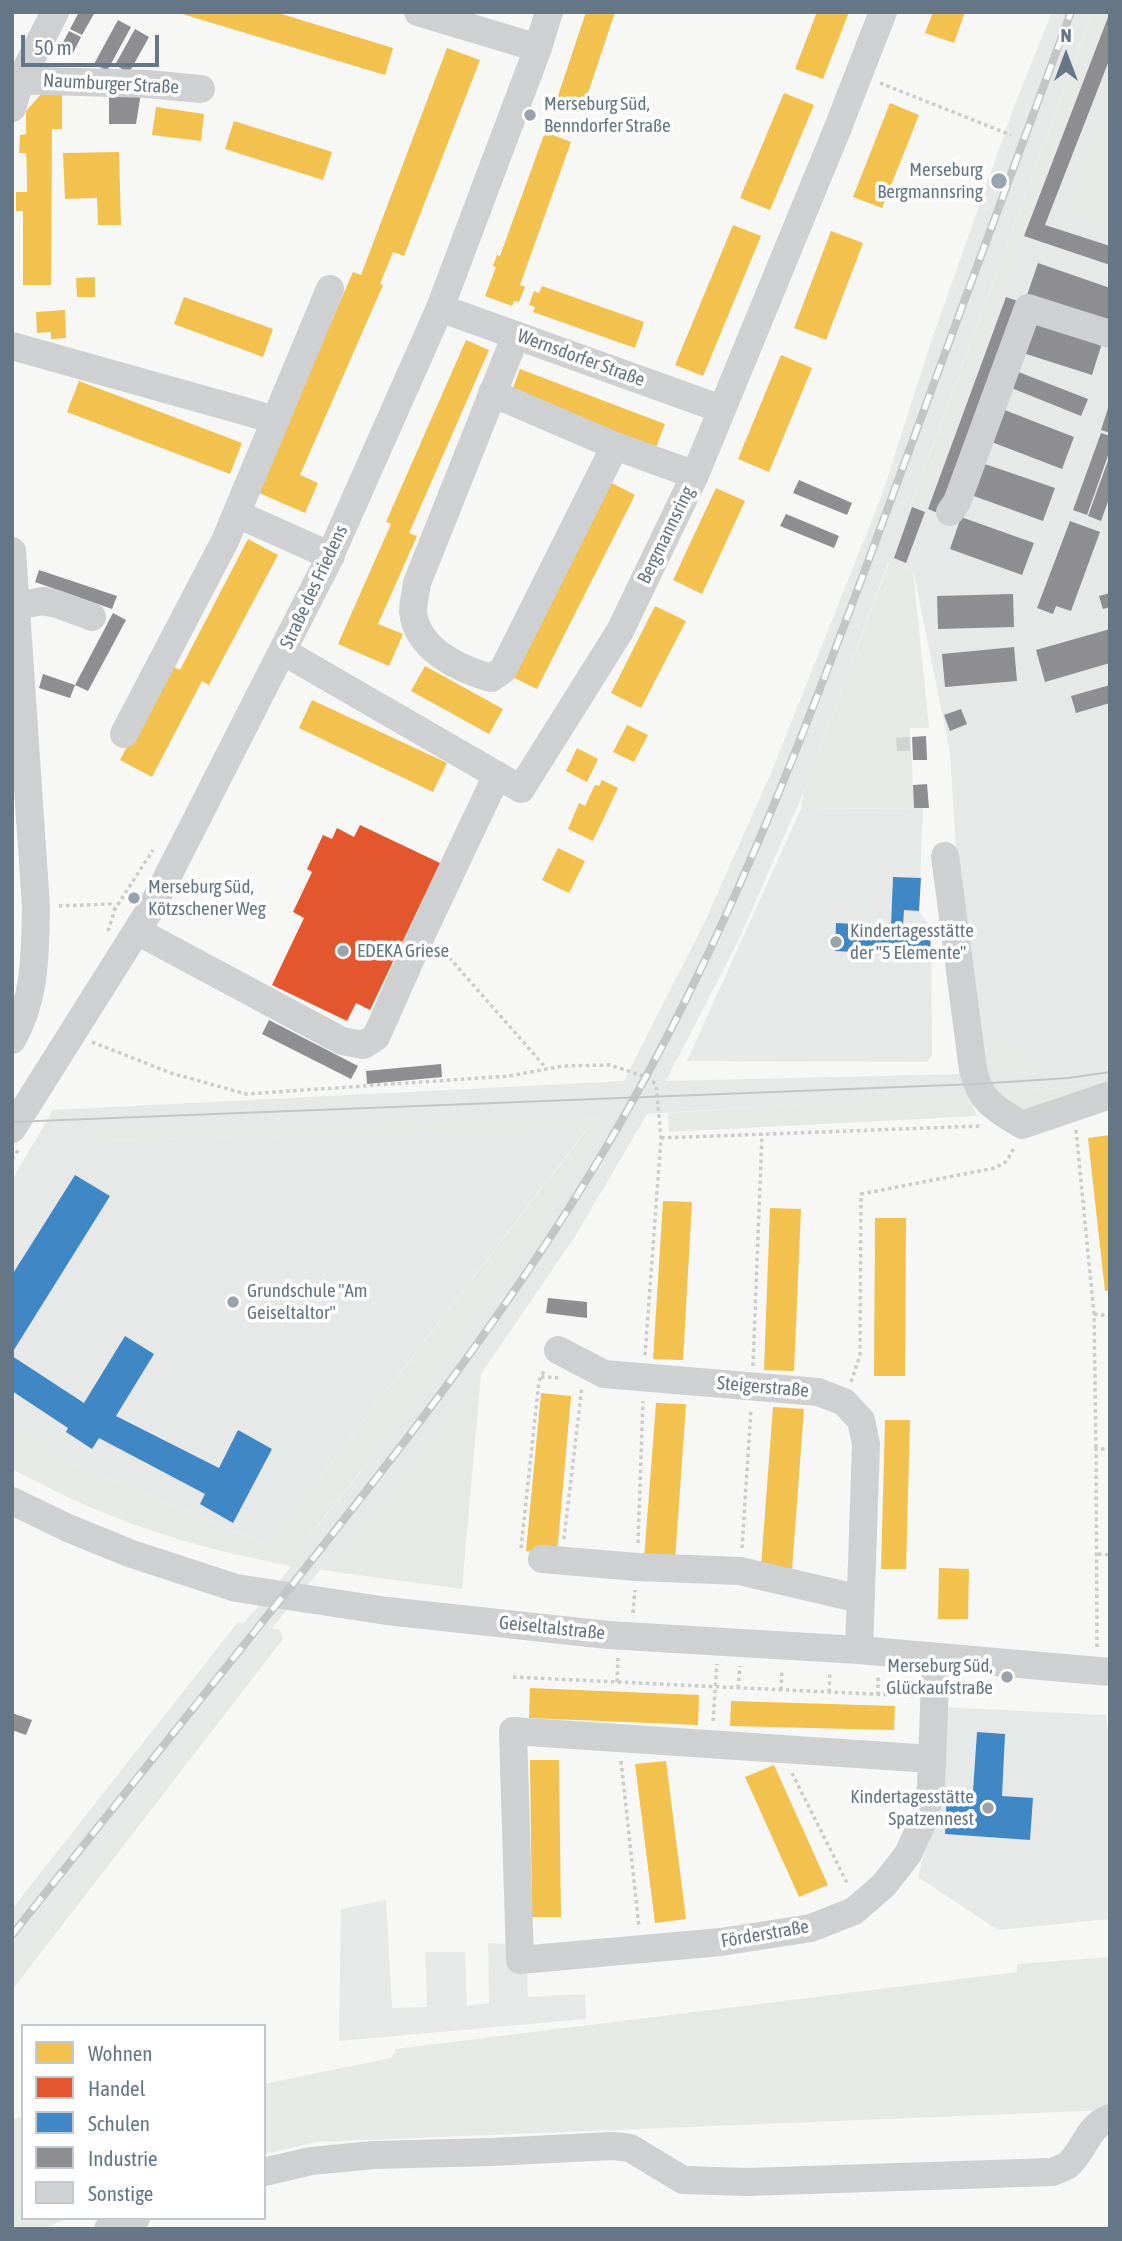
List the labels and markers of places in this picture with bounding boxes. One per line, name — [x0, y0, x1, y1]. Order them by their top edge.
place label: Merseburg Süd, Benndorfer Straße — [544, 93, 671, 137]
marker: Merseburg Süd, Benndorfer Straße — [522, 107, 538, 123]
place label: Merseburg Bergmannsring — [877, 159, 983, 203]
marker: Merseburg Bergmannsring — [989, 171, 1009, 191]
place label: Merseburg Süd, Kötzschener Weg — [148, 876, 266, 920]
marker: Merseburg Süd, Kötzschener Weg — [126, 890, 142, 906]
place label: Kindertagesstätte der "5 Elemente" — [850, 920, 974, 964]
marker: Kindertagesstätte der "5 Elemente" — [828, 934, 844, 950]
place label: EDEKA Griese — [357, 940, 449, 962]
marker: EDEKA Griese — [335, 943, 351, 959]
place label: Grundschule "Am Geiseltaltor" — [247, 1280, 367, 1324]
marker: Grundschule "Am Geiseltaltor" — [225, 1294, 241, 1310]
place label: Merseburg Süd, Glückaufstraße — [886, 1655, 993, 1699]
marker: Merseburg Süd, Glückaufstraße — [999, 1669, 1015, 1685]
place label: Kindertagesstätte Spatzennest — [850, 1786, 974, 1830]
marker: Kindertagesstätte Spatzennest — [980, 1800, 996, 1816]

